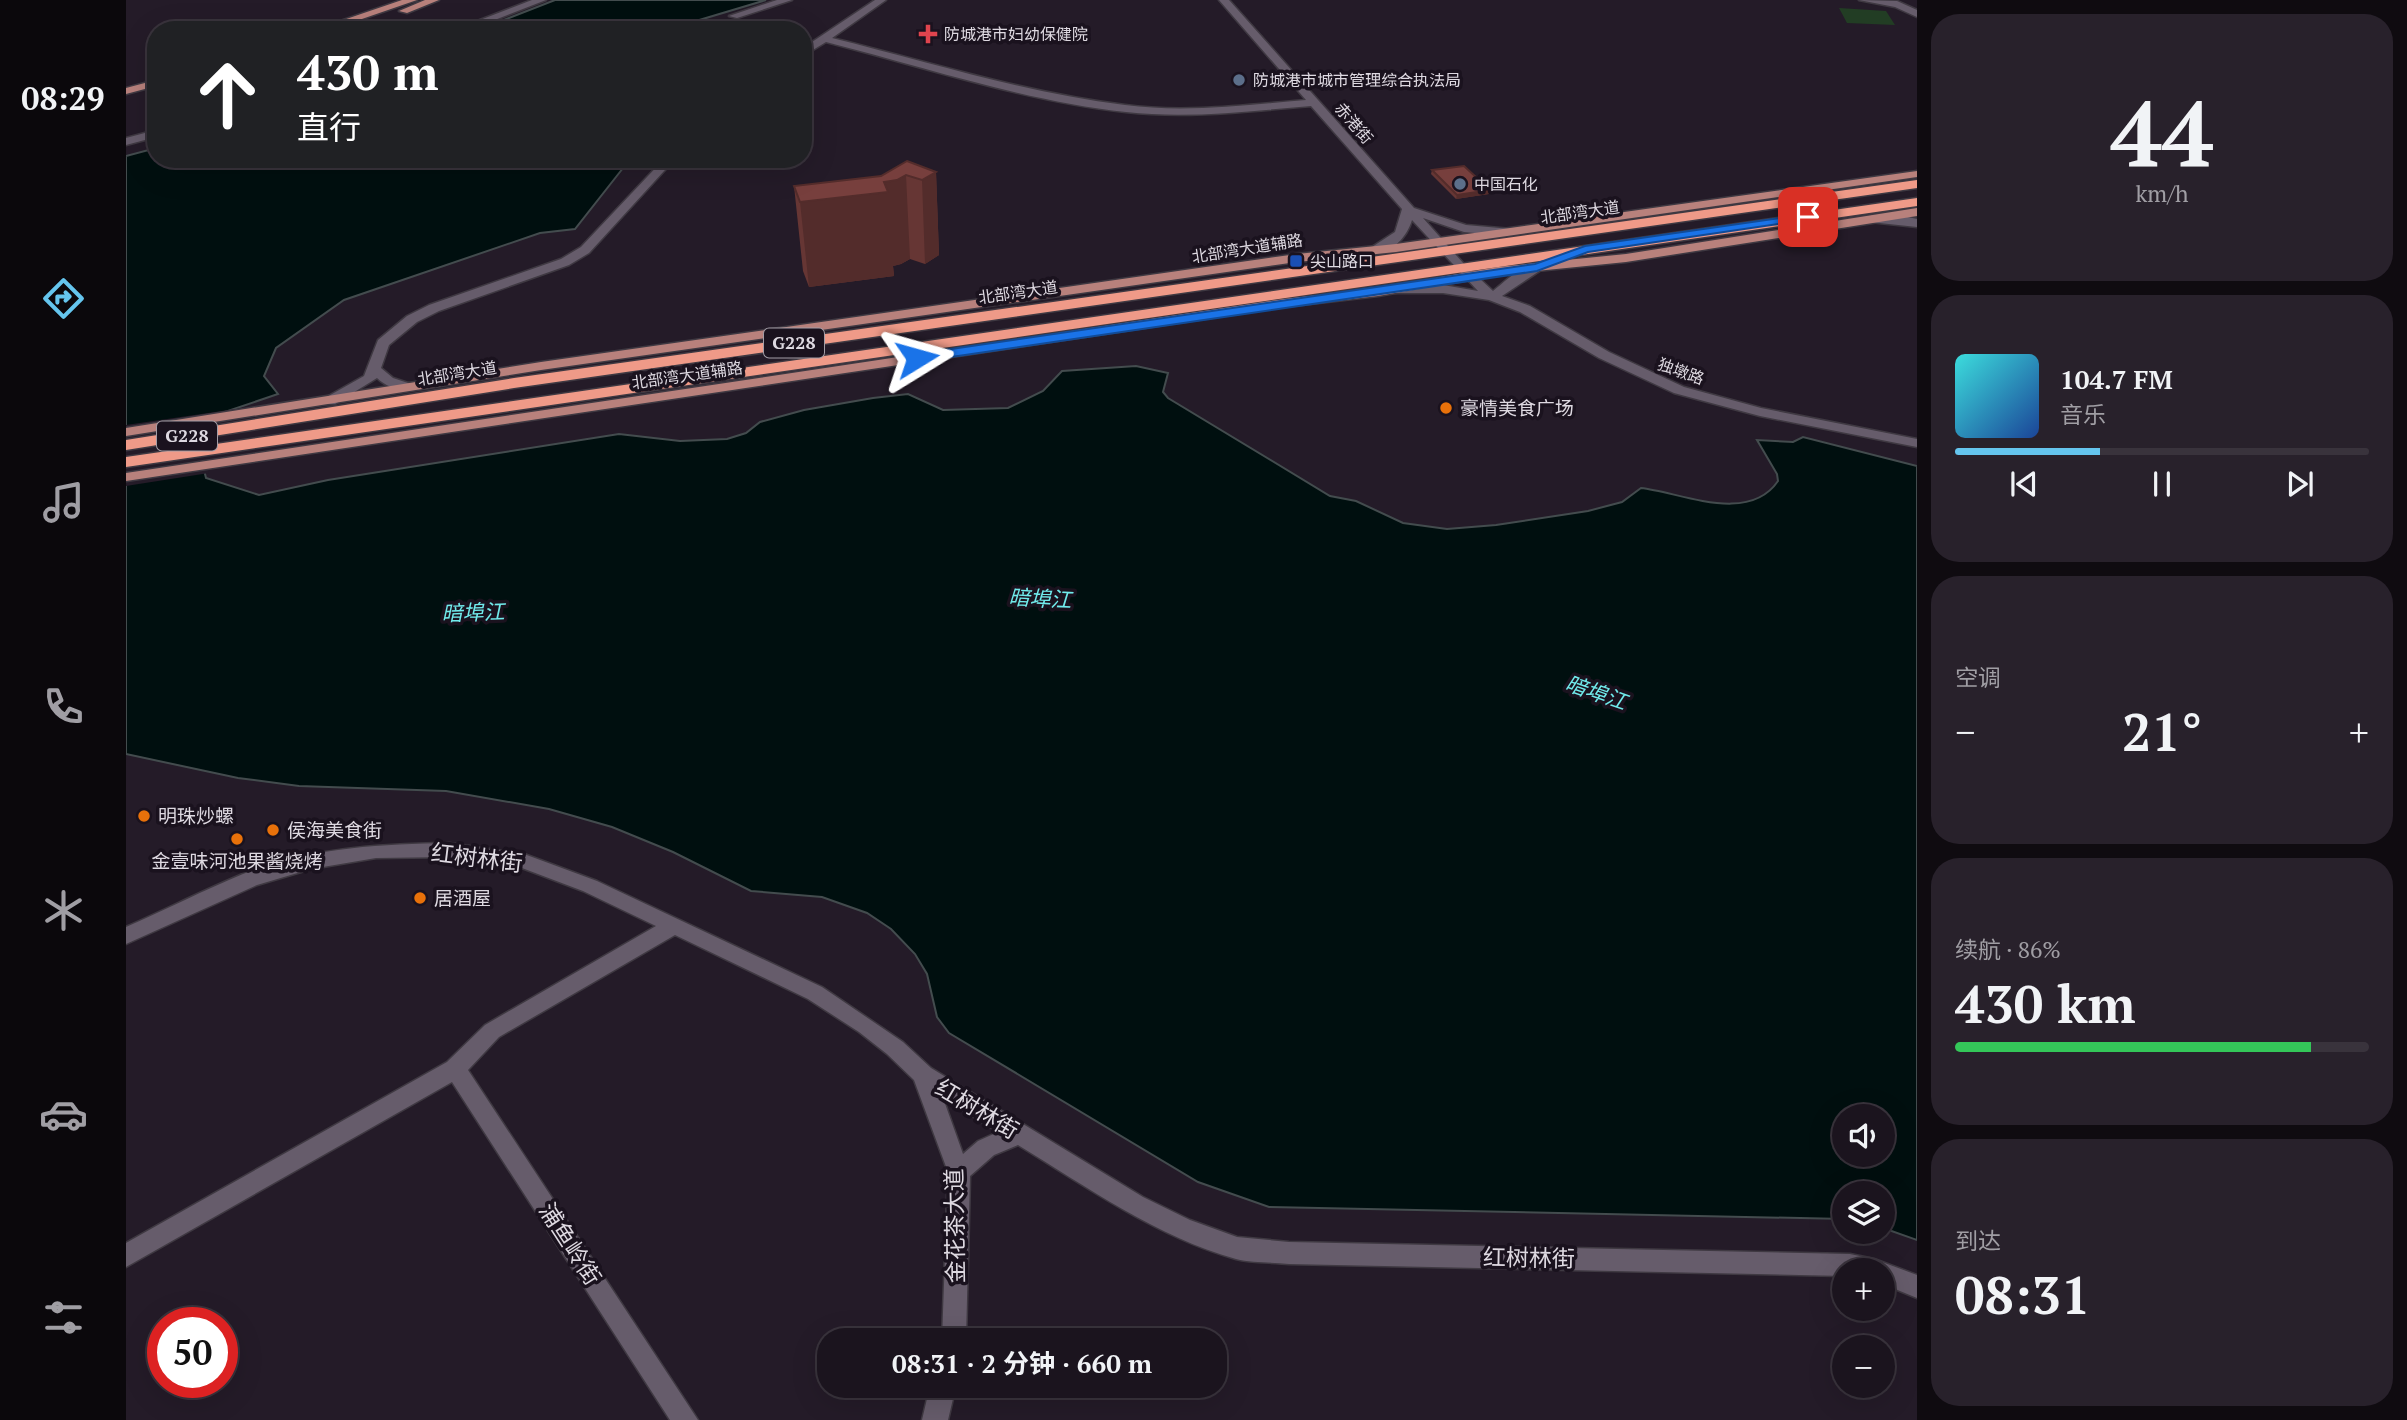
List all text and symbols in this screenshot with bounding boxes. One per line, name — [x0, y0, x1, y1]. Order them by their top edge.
place label: 防城港市妇幼保健院 — [944, 23, 1088, 45]
marker: 防城港市妇幼保健院 — [918, 24, 938, 44]
text: 430 m — [297, 39, 439, 104]
icon: ahead — [182, 49, 273, 140]
place label: 防城港市城市管理综合执法局 — [1253, 69, 1461, 91]
marker: 防城港市城市管理综合执法局 — [1231, 72, 1247, 88]
text: 44 — [2111, 72, 2213, 193]
text: 08:29 — [21, 77, 105, 119]
street label: 赤港街 — [1330, 98, 1378, 148]
text: 直行 — [297, 106, 361, 148]
place label: 中国石化 — [1474, 173, 1538, 195]
marker: 中国石化 — [1452, 176, 1468, 192]
text: km/h — [2135, 178, 2189, 209]
pin — [1778, 187, 1838, 247]
street label: 北部湾大道 — [1539, 196, 1621, 228]
icon: arrive — [1789, 198, 1827, 236]
street label: 北部湾大道辅路 — [1190, 228, 1304, 268]
place label: 尖山路口 — [1310, 250, 1374, 272]
marker: 尖山路口 — [1288, 253, 1304, 269]
icon: directions — [39, 274, 88, 323]
street label: 北部湾大道 — [977, 276, 1059, 308]
position arrow — [880, 321, 954, 395]
road number: G228 — [764, 328, 824, 358]
street label: 独墩路 — [1655, 352, 1707, 390]
street label: 北部湾大道 — [416, 356, 498, 390]
street label: 北部湾大道辅路 — [630, 356, 744, 394]
text: 104.7 FM — [2060, 362, 2173, 396]
place label: 豪情美食广场 — [1460, 395, 1574, 420]
text: 音乐 — [2060, 399, 2106, 430]
marker: 豪情美食广场 — [1438, 400, 1454, 416]
road number: G228 — [157, 422, 217, 450]
icon: previous — [2005, 465, 2043, 503]
icon: pause — [2143, 465, 2181, 503]
icon: next — [2281, 465, 2319, 503]
icon: music — [39, 478, 88, 527]
water label: 暗埠江 — [1008, 582, 1074, 614]
water label: 暗埠江 — [441, 597, 507, 627]
text: 空调 — [1955, 662, 2001, 693]
water label: 暗埠江 — [1562, 669, 1633, 716]
icon: phone — [39, 682, 88, 731]
text: 21° — [2122, 697, 2202, 766]
text: − — [1955, 707, 1975, 757]
text: + — [2349, 707, 2369, 757]
place label: 明珠炒螺 — [158, 803, 234, 828]
marker: 明珠炒螺 — [136, 808, 152, 824]
place label: 侯海美食街 — [287, 817, 382, 842]
marker: 侯海美食街 — [265, 822, 281, 838]
marker: 金壹味河池果酱烧烤 — [229, 831, 245, 847]
street label: 红树林街 — [430, 837, 525, 878]
place label: 金壹味河池果酱烧烤 — [151, 848, 323, 873]
place label: 居酒屋 — [434, 885, 491, 910]
icon: climate — [39, 886, 88, 935]
marker: 居酒屋 — [412, 890, 428, 906]
text: 续航 · 86% — [1955, 934, 2061, 965]
text: 430 km — [1955, 969, 2136, 1038]
street label: 红树林街 — [930, 1072, 1025, 1146]
icon: car — [39, 1090, 88, 1139]
map controls — [1832, 1104, 1895, 1398]
button: sound — [1832, 1104, 1895, 1167]
street label: 金花茶大道 — [938, 1168, 971, 1284]
button: layers — [1832, 1181, 1895, 1244]
street label: 浦鱼岭街 — [532, 1197, 608, 1291]
text: 到达 — [1955, 1225, 2001, 1256]
street label: 红树林街 — [1483, 1241, 1575, 1274]
button: + — [1832, 1258, 1895, 1321]
text: 08:31 — [1955, 1260, 2090, 1329]
icon: filters — [39, 1293, 88, 1342]
speed limit sign: 50 — [147, 1307, 238, 1398]
button: − — [1832, 1335, 1895, 1398]
text: 08:31 · 2 分钟 · 660 m — [892, 1346, 1152, 1380]

